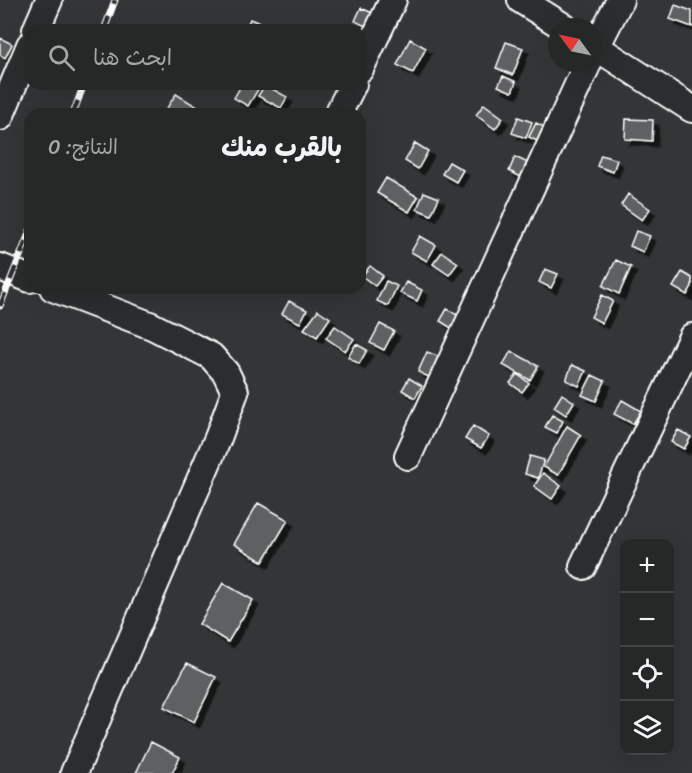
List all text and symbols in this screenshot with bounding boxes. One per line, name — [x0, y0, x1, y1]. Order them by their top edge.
north arrow — [548, 18, 602, 72]
search box — [24, 24, 366, 90]
text: ابحث هنا — [93, 38, 172, 77]
icon: search — [45, 41, 78, 74]
text: بالقرب منك — [221, 124, 342, 170]
text: النتائج: 0 — [48, 130, 118, 165]
map controls — [620, 539, 674, 755]
button: + — [620, 539, 674, 593]
button: − — [620, 593, 674, 647]
button: locate — [620, 647, 674, 701]
button: layers — [620, 701, 674, 755]

